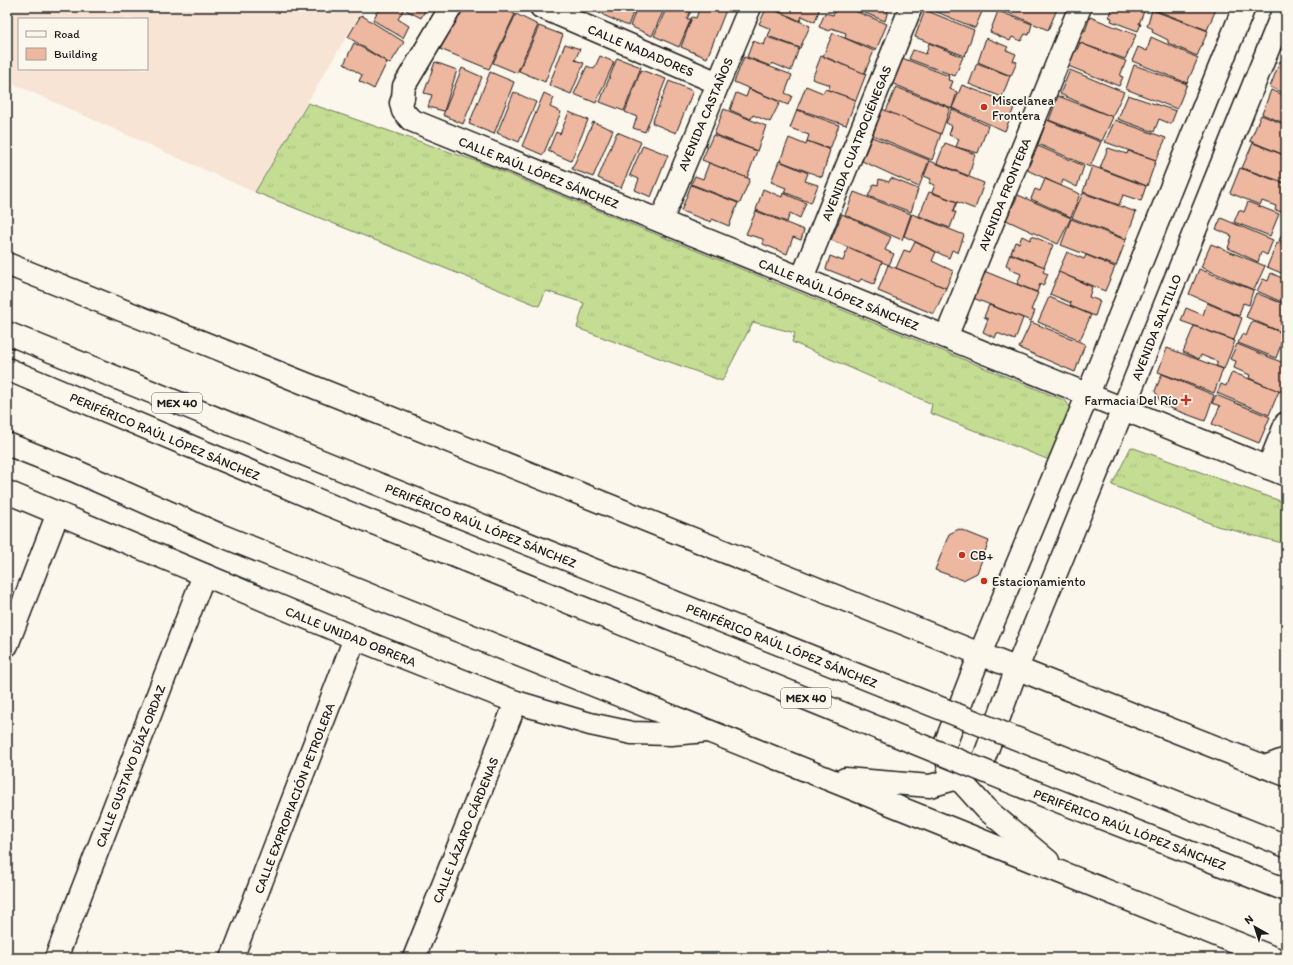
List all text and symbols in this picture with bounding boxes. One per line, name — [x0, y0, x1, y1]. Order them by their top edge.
legend — [18, 18, 148, 70]
street label: CALLE NADADORES — [585, 21, 696, 80]
text: Road — [54, 27, 80, 41]
text: Building — [54, 47, 98, 61]
street label: AVENIDA CASTAÑOS — [675, 55, 736, 173]
street label: AVENIDA CUATROCIÉNEGAS — [818, 64, 894, 223]
place label: Miscelanea Frontera — [992, 93, 1054, 123]
marker: Miscelanea Frontera — [979, 102, 989, 112]
street label: CALLE RAÚL LÓPEZ SÁNCHEZ — [456, 133, 622, 212]
street label: AVENIDA FRONTERA — [975, 135, 1034, 253]
street label: CALLE RAÚL LÓPEZ SÁNCHEZ — [756, 255, 922, 334]
street label: AVENIDA SALTILLO — [1128, 272, 1185, 382]
street label: PERIFÉRICO RAÚL LÓPEZ SÁNCHEZ — [67, 389, 263, 484]
road number: MEX 40 — [152, 393, 202, 413]
place label: Farmacia Del Río — [1085, 393, 1178, 408]
marker: Farmacia Del Río — [1181, 395, 1191, 405]
street label: PERIFÉRICO RAÚL LÓPEZ SÁNCHEZ — [383, 480, 579, 571]
place label: CB+ — [970, 548, 994, 563]
marker: CB+ — [957, 550, 967, 560]
place label: Estacionamiento — [992, 574, 1086, 589]
marker: Estacionamiento — [979, 576, 989, 586]
street label: PERIFÉRICO RAÚL LÓPEZ SÁNCHEZ — [684, 600, 880, 691]
street label: CALLE UNIDAD OBRERA — [283, 603, 419, 670]
street label: CALLE GUSTAVO DÍAZ ORDAZ — [92, 682, 169, 850]
road number: MEX 40 — [781, 688, 831, 708]
street label: CALLE EXPROPIACIÓN PETROLERA — [251, 700, 338, 896]
street label: CALLE LÁZARO CÁRDENAS — [429, 755, 502, 905]
street label: PERIFÉRICO RAÚL LÓPEZ SÁNCHEZ — [1031, 786, 1229, 873]
north arrow — [1235, 907, 1275, 947]
text: N — [1242, 912, 1256, 927]

